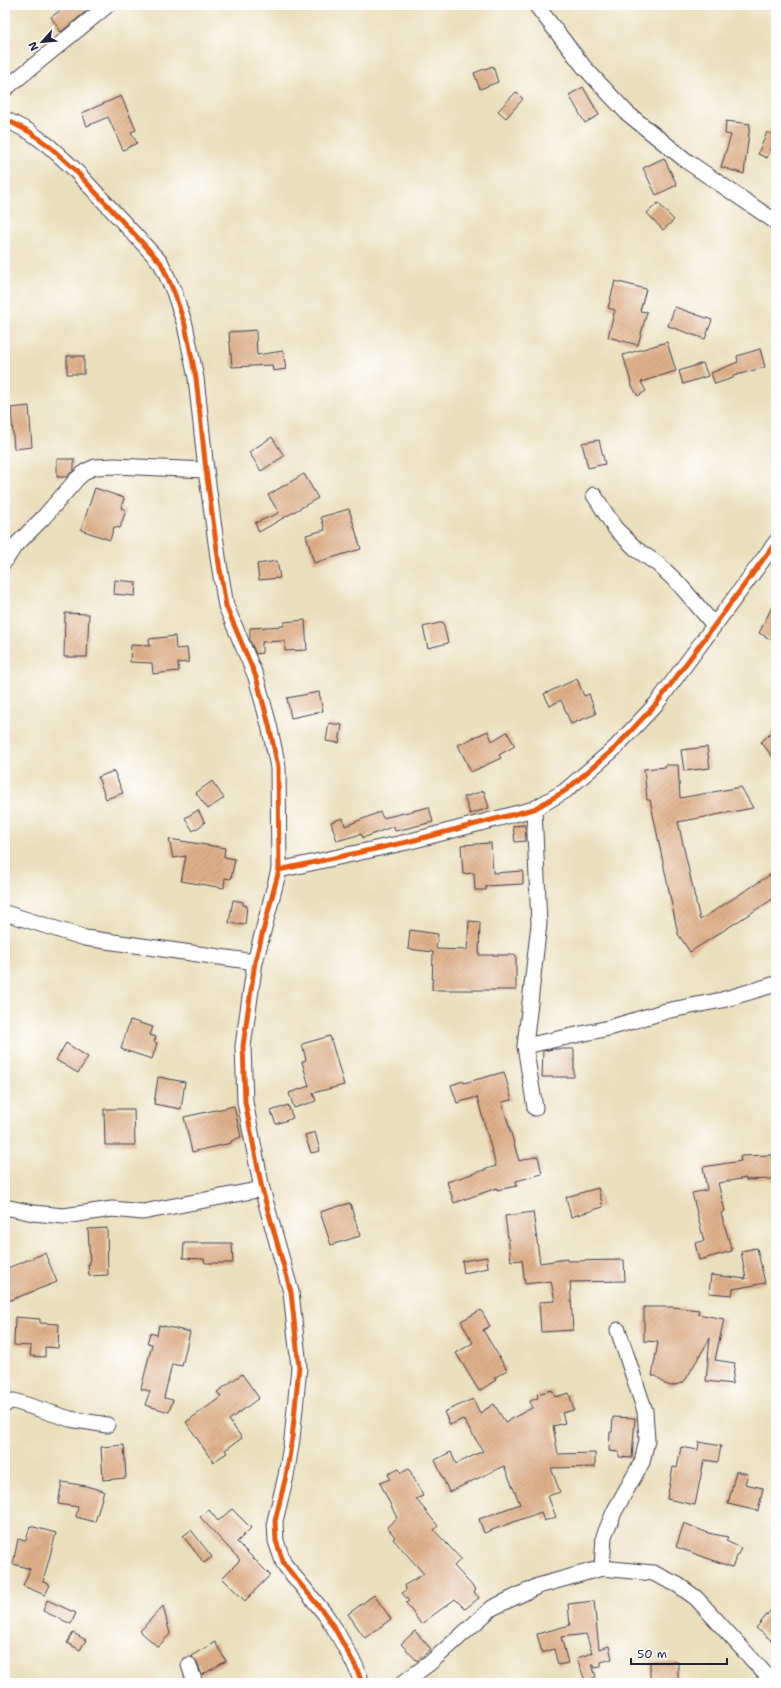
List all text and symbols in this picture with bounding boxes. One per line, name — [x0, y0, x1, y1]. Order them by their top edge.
north arrow — [22, 22, 62, 62]
text: N — [25, 39, 42, 54]
scale bar — [631, 1640, 727, 1666]
text: 50 m — [637, 1646, 667, 1662]

